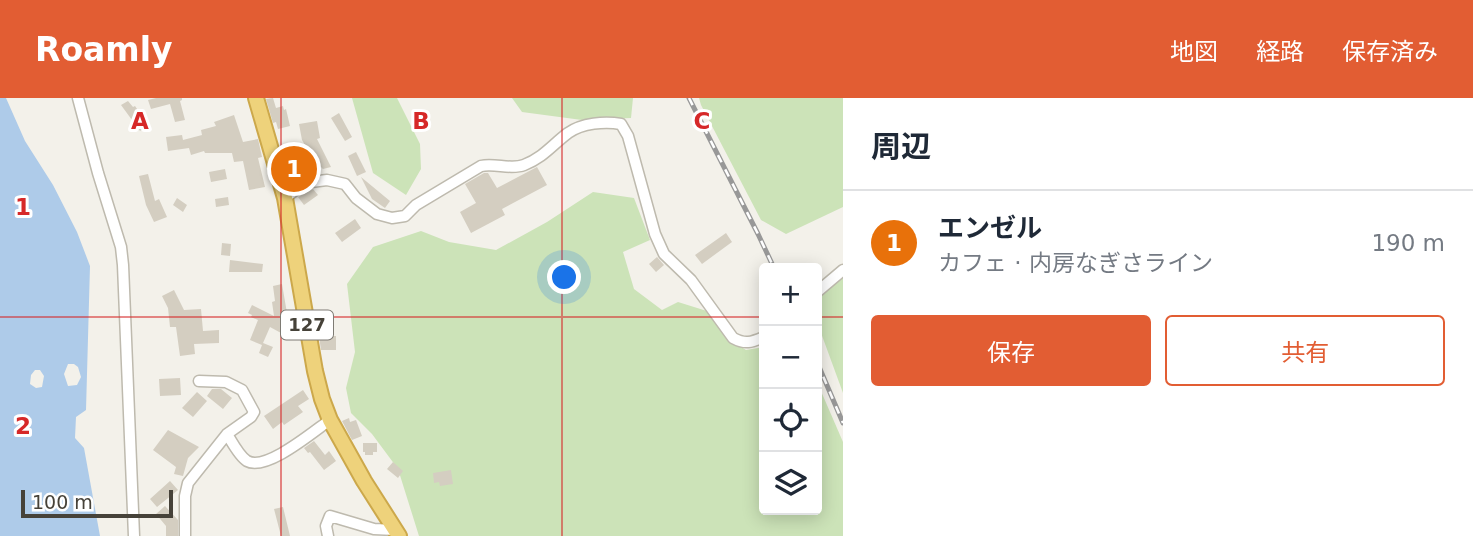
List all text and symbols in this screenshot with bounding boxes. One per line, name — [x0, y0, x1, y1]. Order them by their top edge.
text: Roamly — [35, 30, 173, 69]
text: 地図 — [1170, 38, 1218, 66]
text: 経路 — [1256, 38, 1304, 66]
text: 保存済み — [1342, 38, 1438, 66]
text: A — [131, 108, 149, 134]
text: B — [412, 108, 430, 134]
text: C — [694, 108, 710, 134]
text: 周辺 — [871, 129, 931, 164]
pin: 1 — [271, 143, 317, 195]
text: 1 — [15, 194, 31, 220]
text: エンゼル — [938, 213, 1042, 243]
text: 1 — [886, 230, 902, 256]
text: 190 m — [1371, 230, 1445, 256]
text: カフェ · 内房なぎさライン — [938, 250, 1213, 276]
your location — [547, 260, 581, 294]
map controls — [759, 263, 822, 515]
button: + — [759, 263, 822, 326]
road number: 127 — [281, 310, 333, 340]
button: 保存 — [871, 315, 1151, 386]
button: 共有 — [1165, 315, 1445, 386]
button: − — [759, 326, 822, 389]
button: locate — [759, 389, 822, 452]
text: 2 — [15, 413, 31, 439]
button: layers — [759, 452, 822, 515]
scale bar — [21, 487, 173, 519]
text: 100 m — [32, 491, 93, 513]

